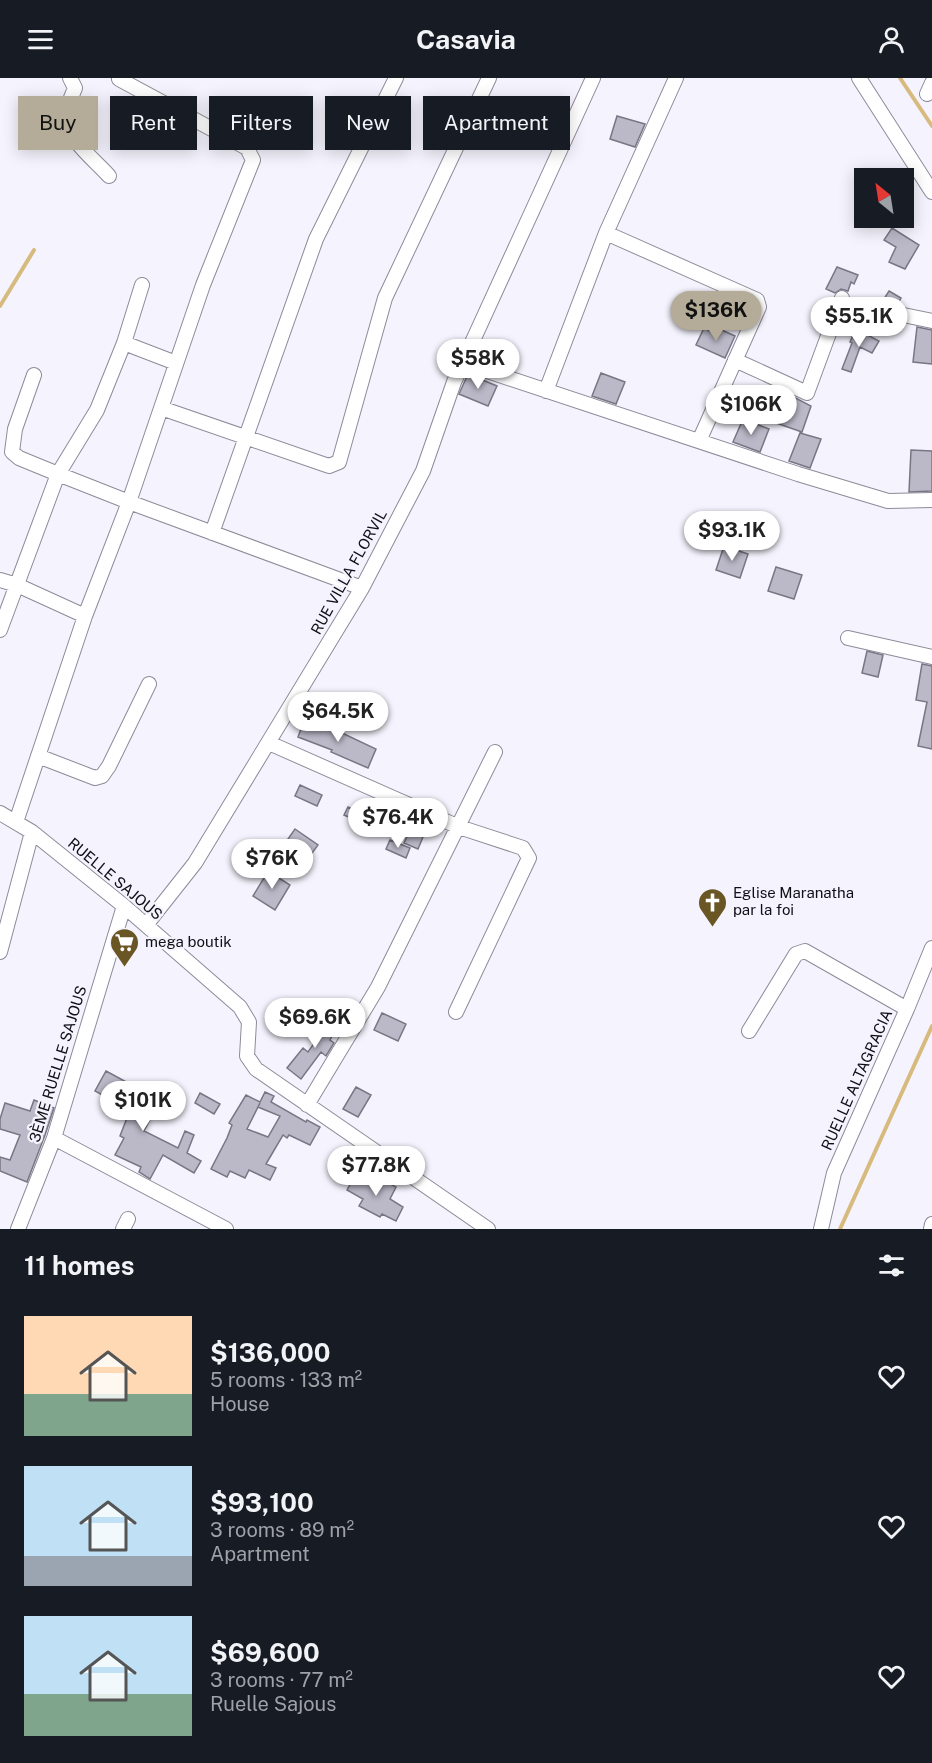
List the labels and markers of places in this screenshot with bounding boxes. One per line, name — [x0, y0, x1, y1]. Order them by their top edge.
pin: $136K — [674, 291, 758, 342]
pin: $55.1K — [810, 297, 908, 348]
pin: $58K — [442, 339, 514, 390]
pin: $106K — [709, 385, 793, 436]
pin: $93.1K — [683, 511, 781, 562]
pin: $64.5K — [289, 692, 387, 743]
pin: $76.4K — [349, 798, 447, 849]
pin: $76K — [236, 839, 308, 890]
place label: Eglise Maranatha par la foi — [733, 884, 854, 918]
church icon: Eglise Maranatha par la foi — [696, 886, 728, 928]
supermarket icon: mega boutik — [108, 926, 140, 968]
place label: mega boutik — [145, 933, 232, 950]
pin: $69.6K — [266, 998, 364, 1049]
pin: $101K — [101, 1081, 185, 1132]
pin: $77.8K — [327, 1146, 425, 1197]

